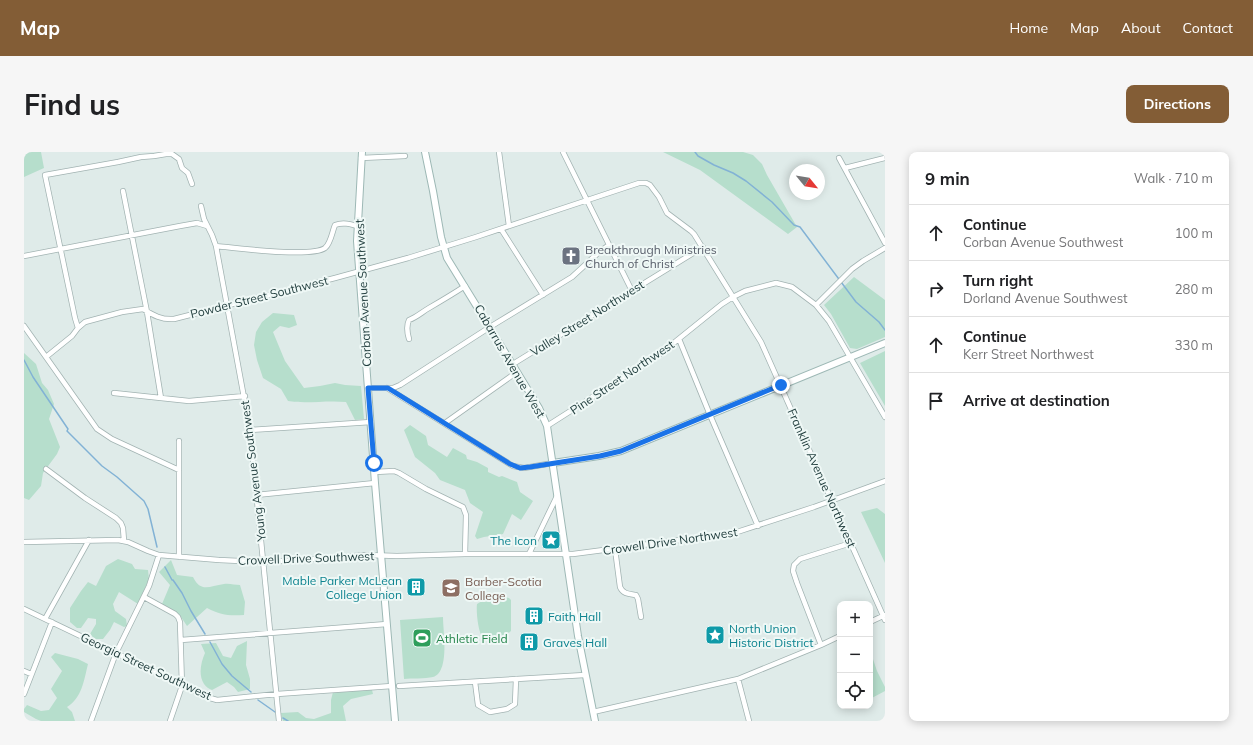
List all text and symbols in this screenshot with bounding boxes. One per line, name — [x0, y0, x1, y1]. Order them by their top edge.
text: Map — [20, 16, 60, 40]
text: Home — [1009, 19, 1048, 37]
text: Map — [1070, 19, 1099, 37]
text: About — [1121, 19, 1161, 37]
text: Contact — [1183, 19, 1233, 37]
button: Directions — [1126, 85, 1229, 123]
text: Find us — [24, 87, 120, 122]
north arrow — [789, 164, 825, 200]
text: 9 min — [925, 168, 970, 189]
text: Walk · 710 m — [1134, 170, 1213, 186]
text: Continue — [963, 215, 1026, 234]
street label: Corban Avenue Southwest — [352, 219, 374, 367]
icon: ahead — [925, 222, 947, 244]
text: 100 m — [1175, 225, 1213, 241]
text: Corban Avenue Southwest — [963, 234, 1123, 250]
place label: Breakthrough Ministries Church of Christ — [585, 242, 717, 271]
church icon: Breakthrough Ministries Church of Christ — [560, 245, 582, 267]
text: Turn right — [963, 271, 1033, 290]
street label: Powder Street Southwest — [188, 273, 330, 321]
street label: Valley Street Northwest — [527, 277, 647, 359]
icon: right — [925, 278, 947, 300]
text: 280 m — [1175, 281, 1213, 297]
text: Dorland Avenue Southwest — [963, 290, 1128, 306]
street label: Cabarrus Avenue West — [471, 302, 549, 420]
text: Continue — [963, 327, 1026, 346]
icon: ahead — [925, 334, 947, 356]
street label: Pine Street Northwest — [567, 337, 677, 417]
text: 330 m — [1175, 337, 1213, 353]
text: Kerr Street Northwest — [963, 346, 1094, 362]
route end — [772, 376, 790, 394]
icon: arrive — [925, 390, 947, 412]
text: Arrive at destination — [963, 391, 1110, 410]
street label: Young Avenue Southwest — [237, 400, 269, 543]
street label: Franklin Avenue Northwest — [784, 406, 860, 550]
route start — [365, 454, 383, 472]
street label: Crowell Drive Northwest — [602, 524, 738, 558]
place icon: The Icon — [540, 529, 562, 551]
place label: The Icon — [490, 533, 537, 548]
street label: Crowell Drive Southwest — [238, 548, 374, 568]
place label: Mable Parker McLean College Union — [282, 573, 402, 602]
place label: Barber-Scotia College — [465, 574, 542, 603]
building icon: Mable Parker McLean College Union — [405, 576, 427, 598]
school or university icon: Barber-Scotia College — [440, 577, 462, 599]
map controls — [837, 601, 873, 709]
button: + — [837, 601, 873, 637]
building icon: Faith Hall — [523, 605, 545, 627]
place label: Faith Hall — [548, 609, 601, 624]
place label: North Union Historic District — [729, 621, 814, 650]
place icon: North Union Historic District — [704, 624, 726, 646]
sports icon: Athletic Field — [411, 627, 433, 649]
street label: Georgia Street Southwest — [78, 629, 214, 703]
place label: Athletic Field — [436, 631, 508, 646]
building icon: Graves Hall — [518, 631, 540, 653]
place label: Graves Hall — [543, 635, 607, 650]
button: − — [837, 637, 873, 673]
button: locate — [837, 673, 873, 709]

